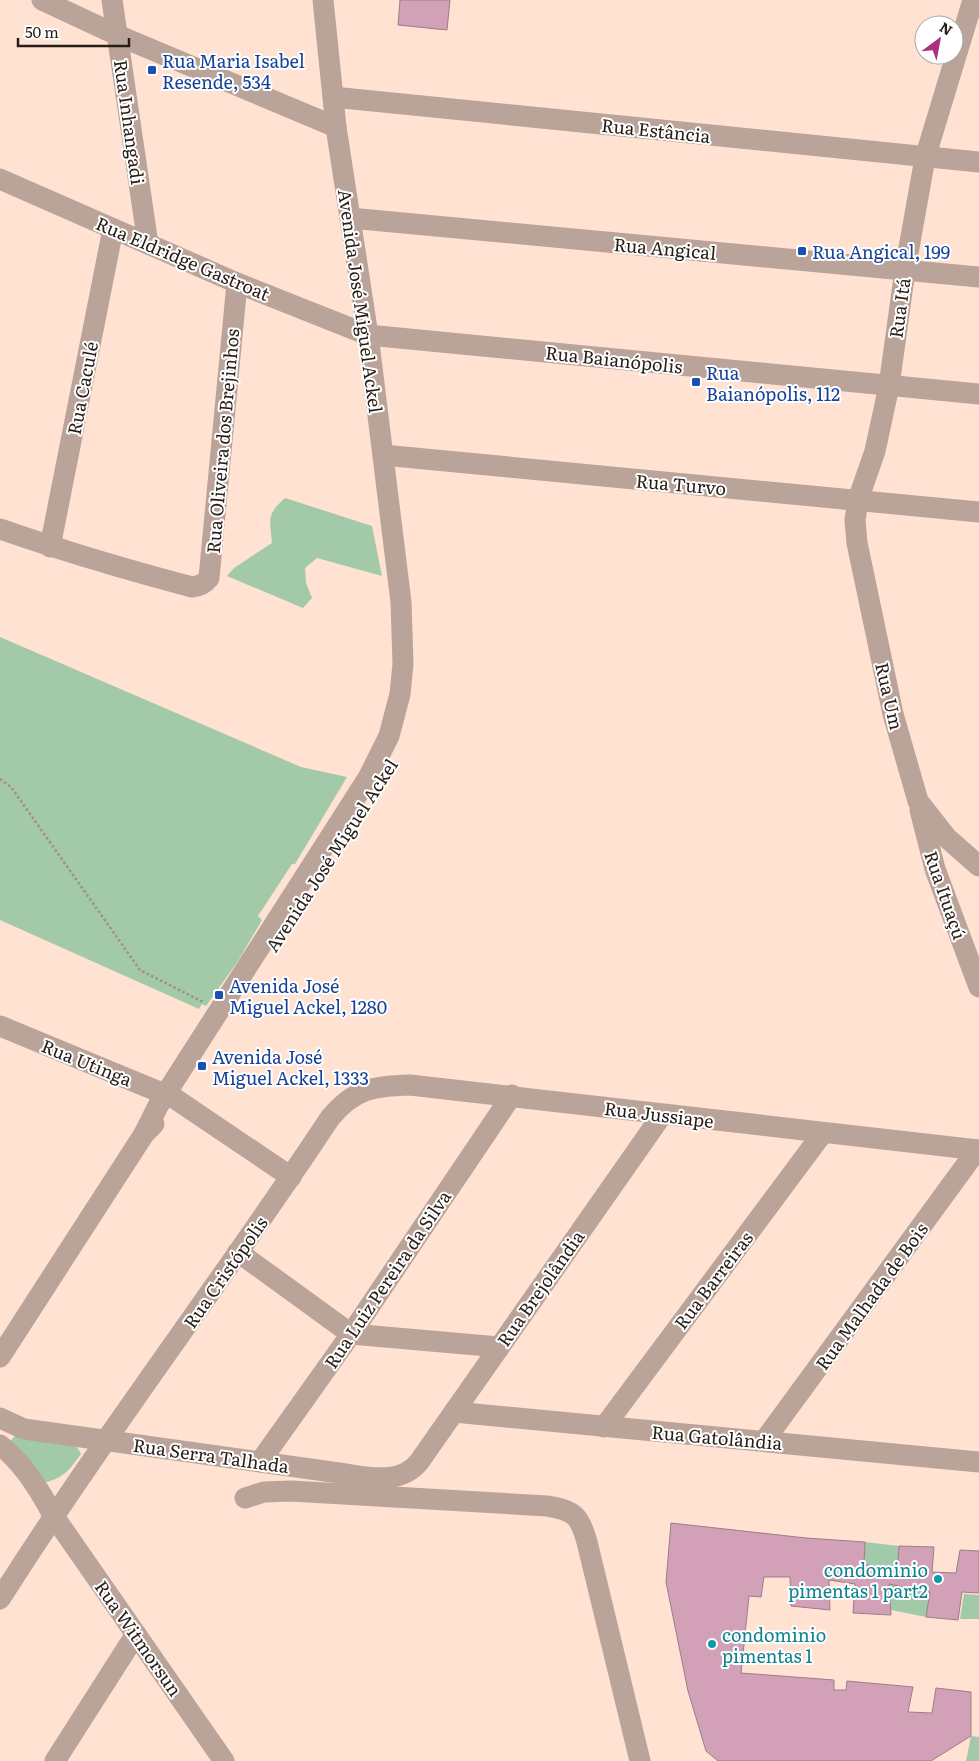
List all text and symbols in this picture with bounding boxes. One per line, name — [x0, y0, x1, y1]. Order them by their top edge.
scale bar — [18, 15, 129, 47]
north arrow — [914, 15, 964, 65]
text: N — [936, 17, 957, 40]
text: 50 m — [25, 20, 59, 43]
place label: Rua Maria Isabel Resende, 534 — [162, 47, 305, 95]
street label: Rua Inhangadi — [108, 58, 152, 186]
marker: Rua Maria Isabel Resende, 534 — [146, 64, 158, 76]
street label: Rua Estância — [600, 111, 712, 149]
street label: Avenida José Miguel Ackel — [332, 187, 390, 415]
street label: Rua Eldridge Gastroat — [92, 209, 275, 307]
street label: Rua Angical — [613, 230, 717, 266]
place label: Rua Angical, 199 — [812, 238, 950, 265]
marker: Rua Angical, 199 — [796, 245, 808, 257]
street label: Rua Itá — [881, 276, 917, 340]
street label: Rua Oliveira dos Brejinhos — [199, 328, 245, 554]
street label: Rua Baianópolis — [544, 338, 684, 380]
street label: Rua Caculé — [60, 339, 104, 437]
place label: Rua Baianópolis, 112 — [706, 359, 840, 407]
marker: Rua Baianópolis, 112 — [690, 376, 702, 388]
street label: Rua Turvo — [635, 467, 727, 501]
street label: Rua Um — [869, 660, 911, 732]
street label: Avenida José Miguel Ackel — [258, 753, 404, 957]
street label: Rua Ituaçú — [918, 847, 974, 943]
place label: Avenida José Miguel Ackel, 1280 — [229, 972, 387, 1020]
marker: Avenida José Miguel Ackel, 1280 — [213, 989, 225, 1001]
street label: Rua Utinga — [38, 1032, 137, 1093]
place label: Avenida José Miguel Ackel, 1333 — [212, 1043, 369, 1091]
marker: Avenida José Miguel Ackel, 1333 — [196, 1060, 208, 1072]
street label: Rua Jussiape — [603, 1094, 715, 1134]
street label: Rua Luiz Pereira da Silva — [317, 1184, 457, 1374]
street label: Rua Cristópolis — [176, 1211, 274, 1333]
street label: Rua Malhada de Bois — [808, 1217, 934, 1375]
street label: Rua Brejolândia — [490, 1224, 590, 1352]
street label: Rua Barreiras — [667, 1225, 759, 1335]
street label: Rua Gatolândia — [650, 1418, 784, 1456]
street label: Rua Serra Talhada — [131, 1431, 291, 1479]
place label: condominio pimentas 1 part2 — [788, 1556, 928, 1604]
marker: condominio pimentas 1 part2 — [932, 1573, 944, 1585]
street label: Rua Witmorsun — [89, 1574, 189, 1702]
place label: condominio pimentas 1 — [722, 1621, 826, 1669]
marker: condominio pimentas 1 — [706, 1638, 718, 1650]

